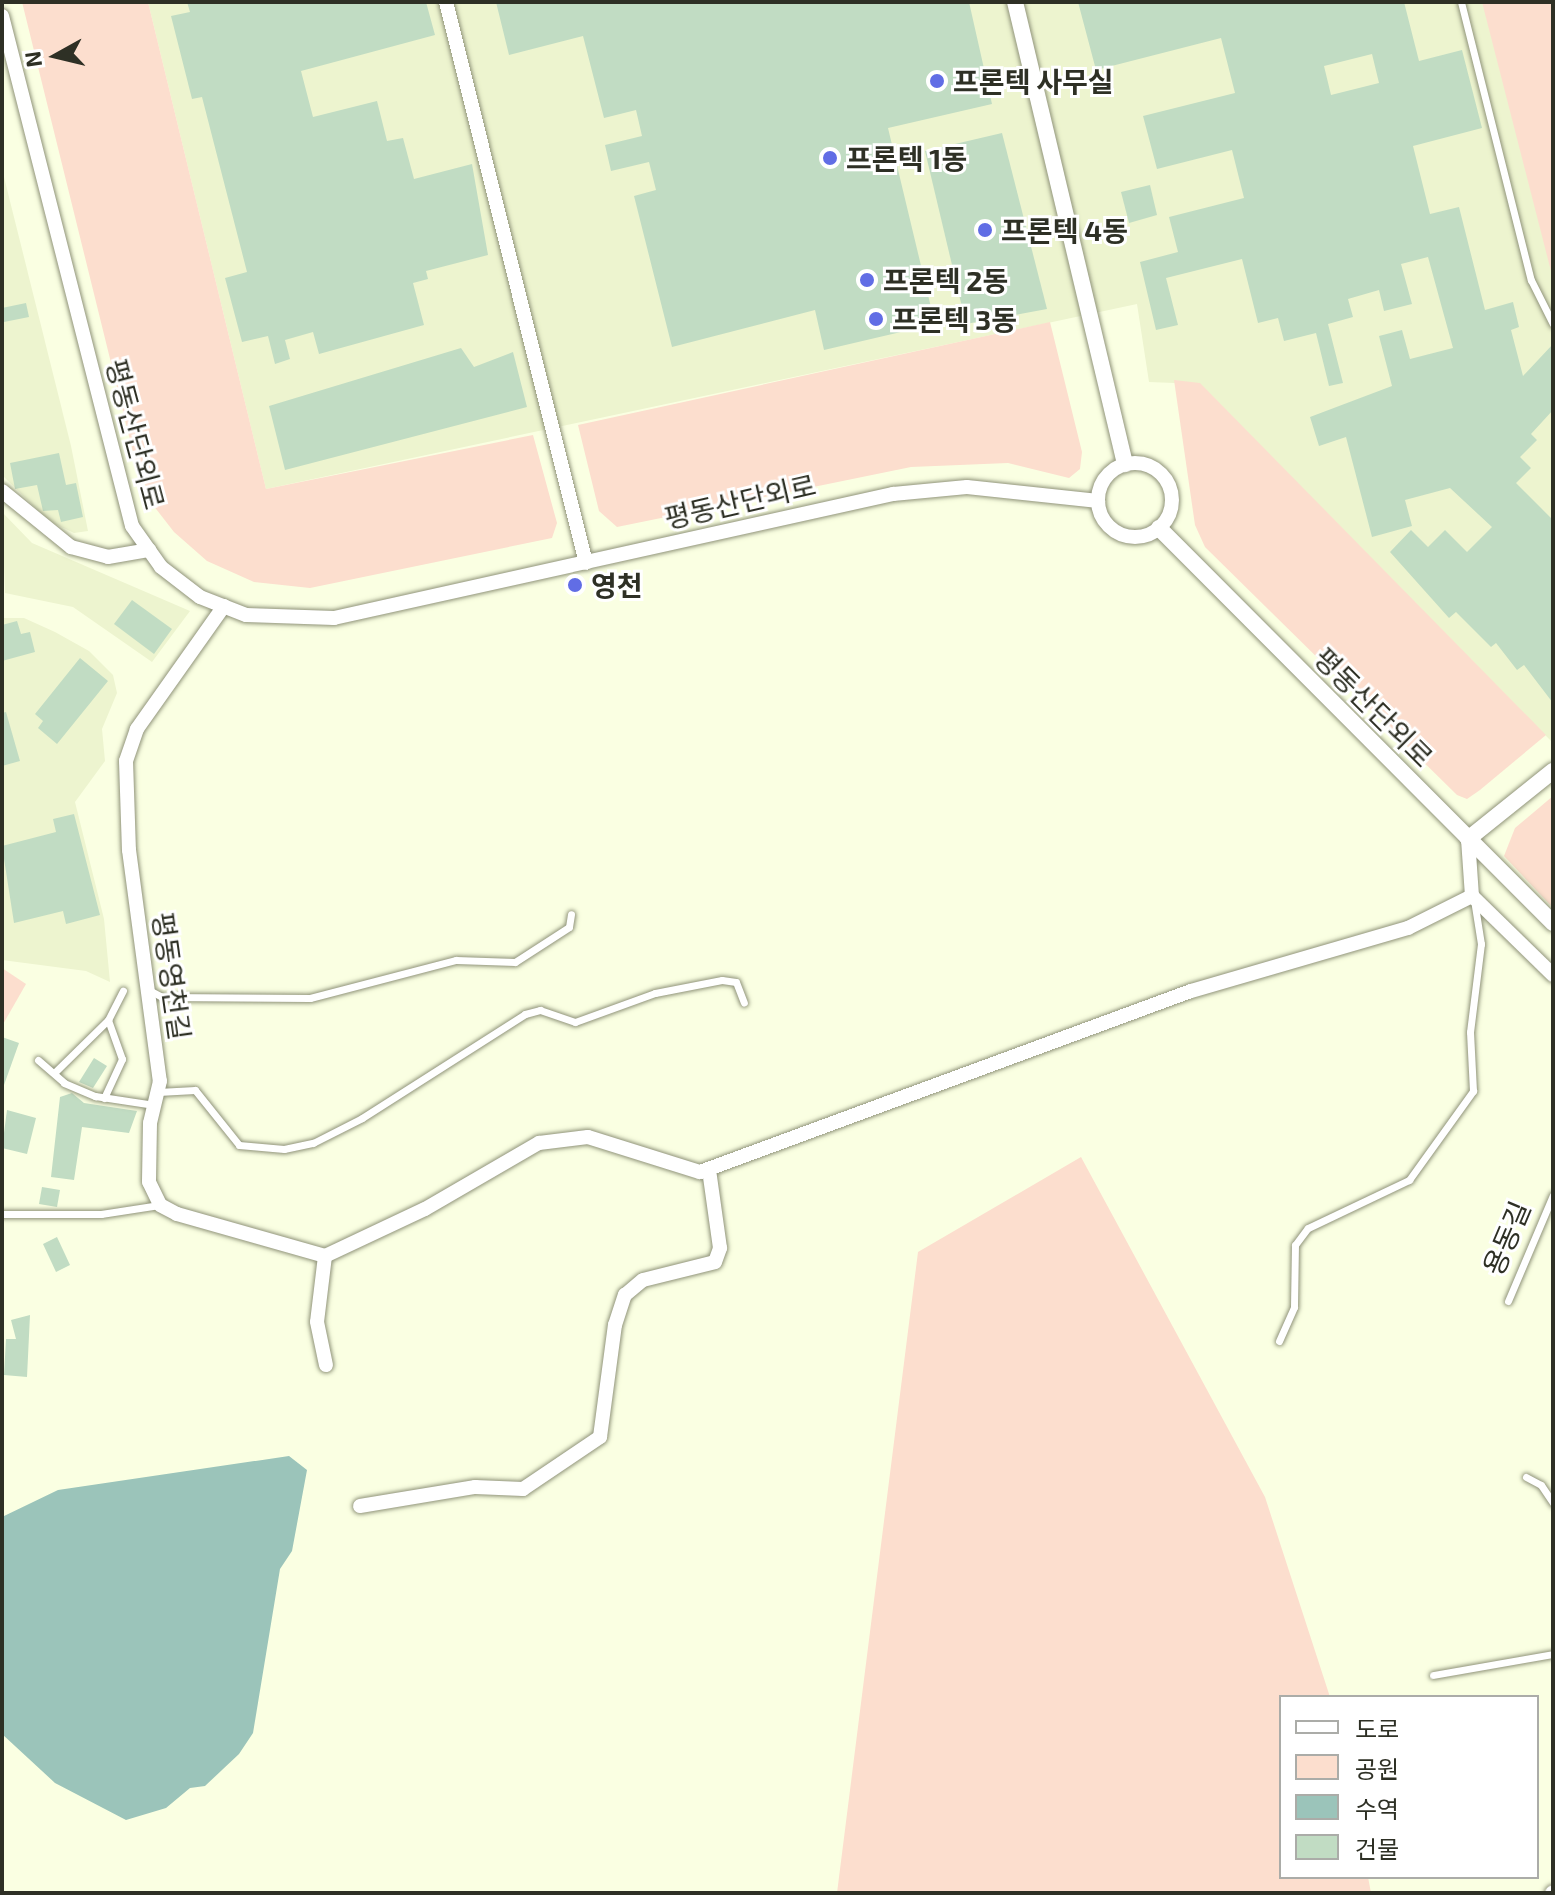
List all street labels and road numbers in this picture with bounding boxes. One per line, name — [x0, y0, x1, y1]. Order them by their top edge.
street label: 평동산단외로 — [100, 355, 172, 513]
street label: 평동산단외로 — [661, 467, 819, 535]
street label: 평동산단외로 — [1307, 640, 1441, 774]
street label: 평동영천길 — [146, 910, 198, 1042]
street label: 용동길 — [1475, 1196, 1537, 1280]

